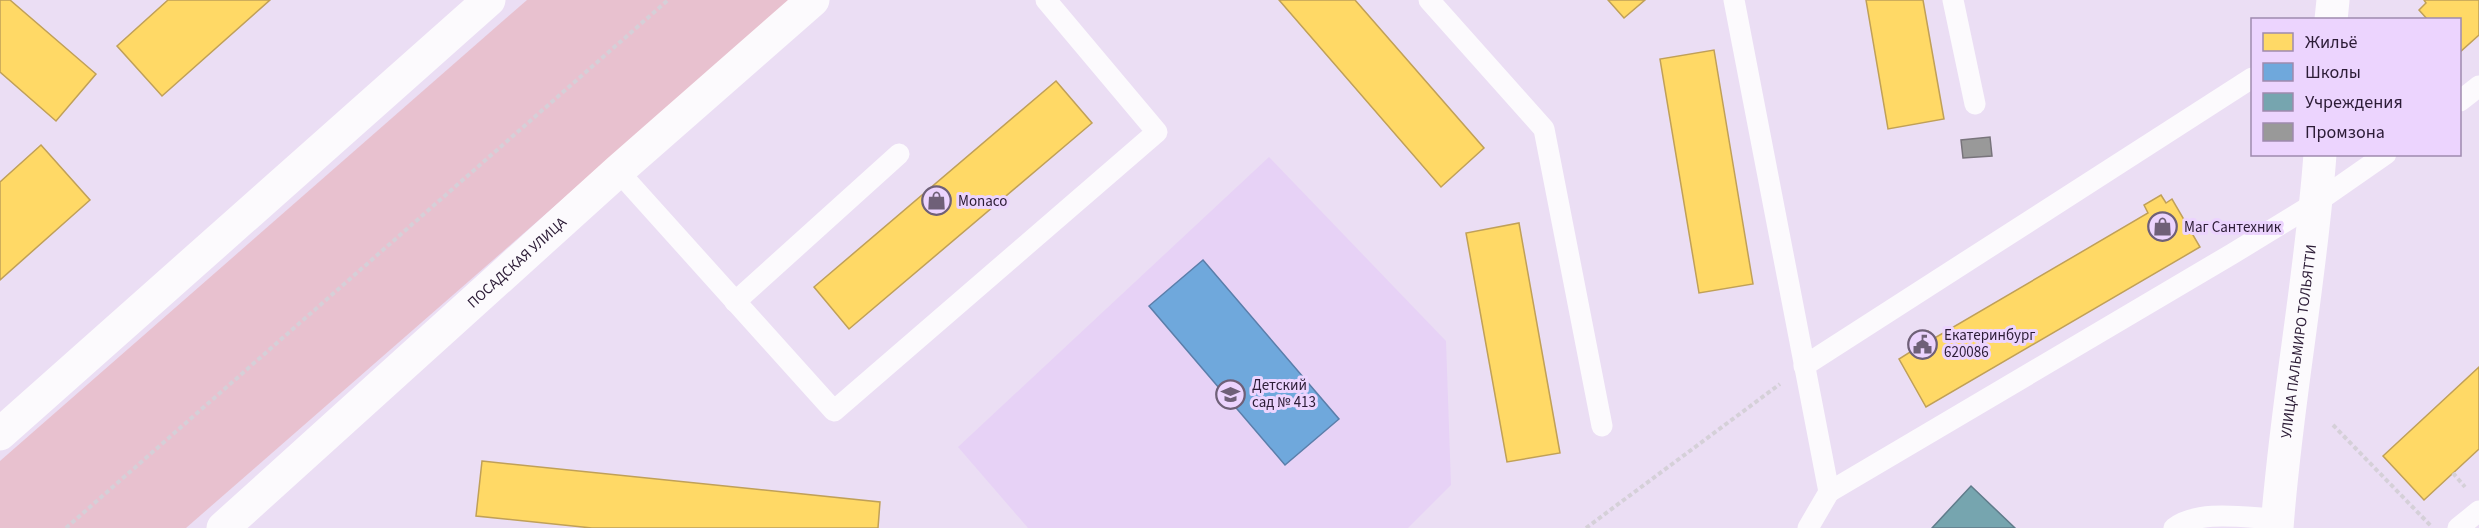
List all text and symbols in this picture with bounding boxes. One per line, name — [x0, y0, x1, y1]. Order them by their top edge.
legend — [2251, 18, 2461, 156]
text: Жильё — [2305, 30, 2358, 55]
text: Школы — [2305, 60, 2361, 85]
text: Учреждения — [2305, 90, 2403, 115]
text: Промзона — [2305, 120, 2385, 145]
shop icon: Monaco — [921, 185, 953, 217]
place label: Monaco — [958, 191, 1007, 212]
shop icon: Маг Сантехник — [2147, 211, 2179, 243]
street label: ПОСАДСКАЯ УЛИЦА — [463, 212, 572, 313]
place label: Маг Сантехник — [2184, 217, 2282, 238]
street label: УЛИЦА ПАЛЬМИРО ТОЛЬЯТТИ — [2275, 243, 2322, 439]
place label: Екатеринбург 620086 — [1944, 325, 2035, 363]
public building icon: Екатеринбург 620086 — [1907, 328, 1939, 360]
place label: Детский сад № 413 — [1252, 375, 1316, 413]
school or university icon: Детский сад № 413 — [1215, 378, 1247, 410]

